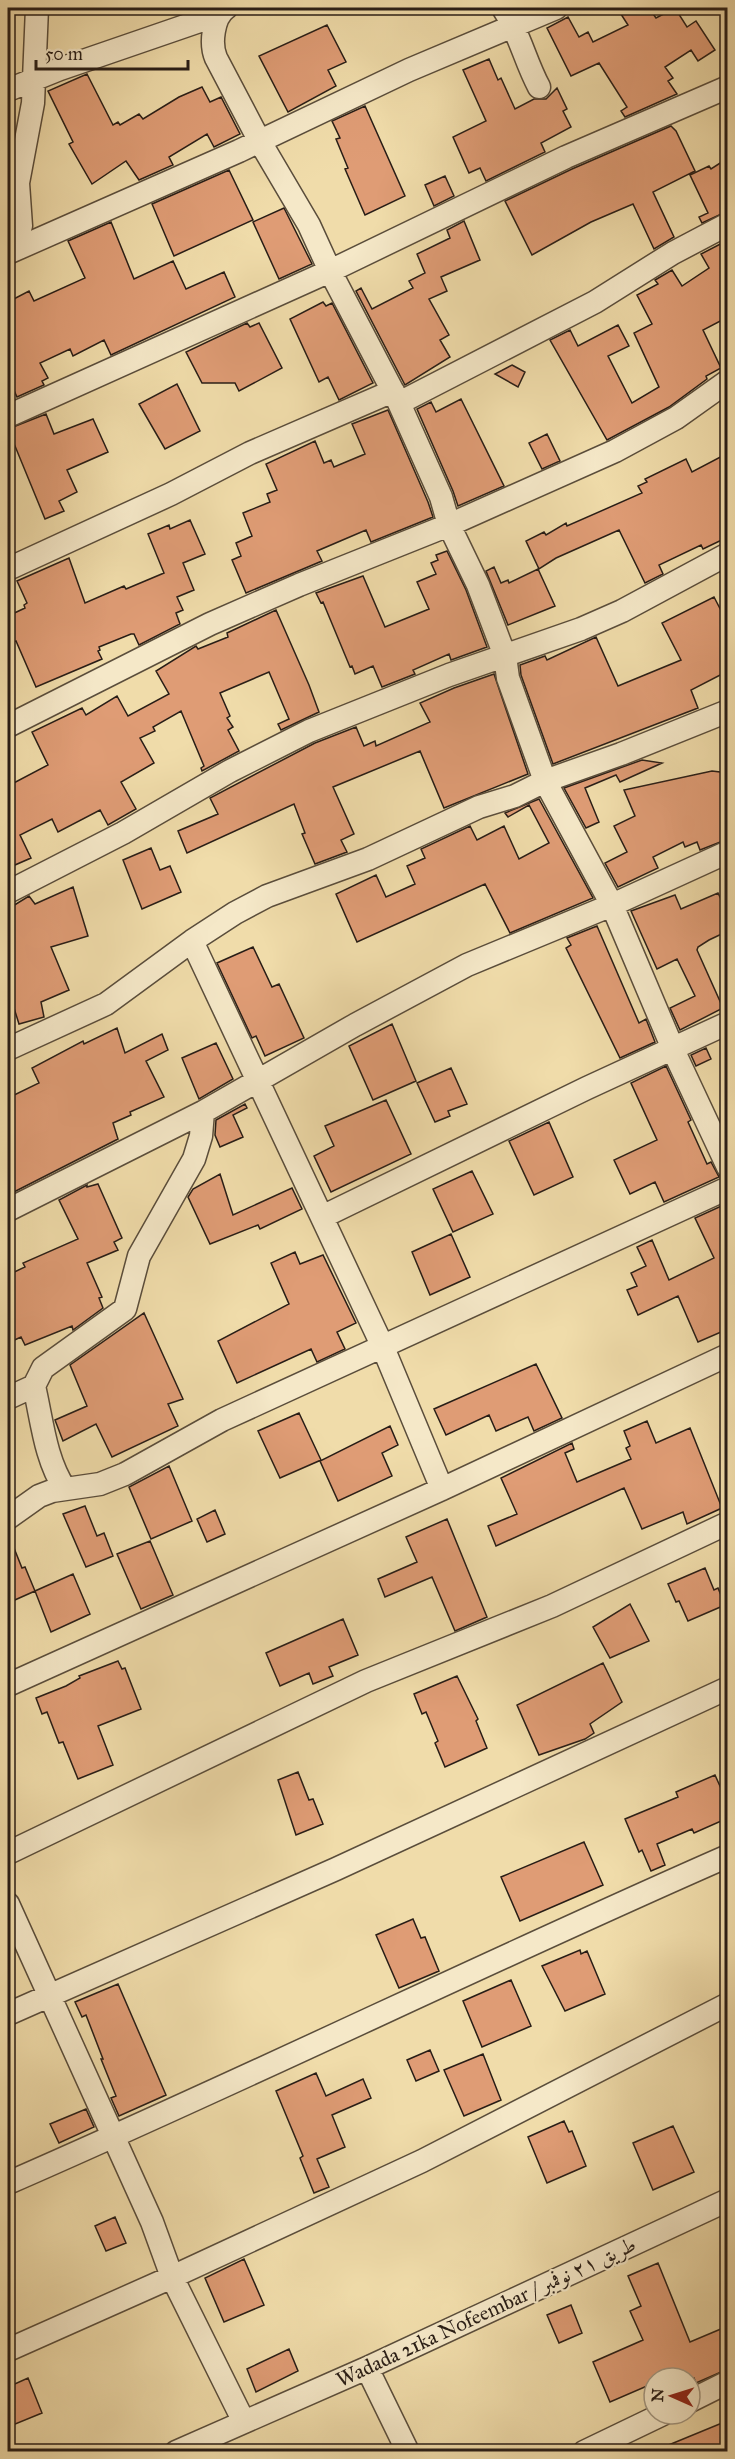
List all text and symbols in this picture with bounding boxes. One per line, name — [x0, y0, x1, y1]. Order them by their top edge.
scale bar — [36, 33, 188, 71]
text: 50 m — [45, 43, 83, 65]
street label: Wadada 21ka Nofeembar / طريق ٢١ نوفمبر — [332, 2231, 640, 2393]
north arrow — [642, 2366, 702, 2426]
text: N — [648, 2388, 667, 2403]

